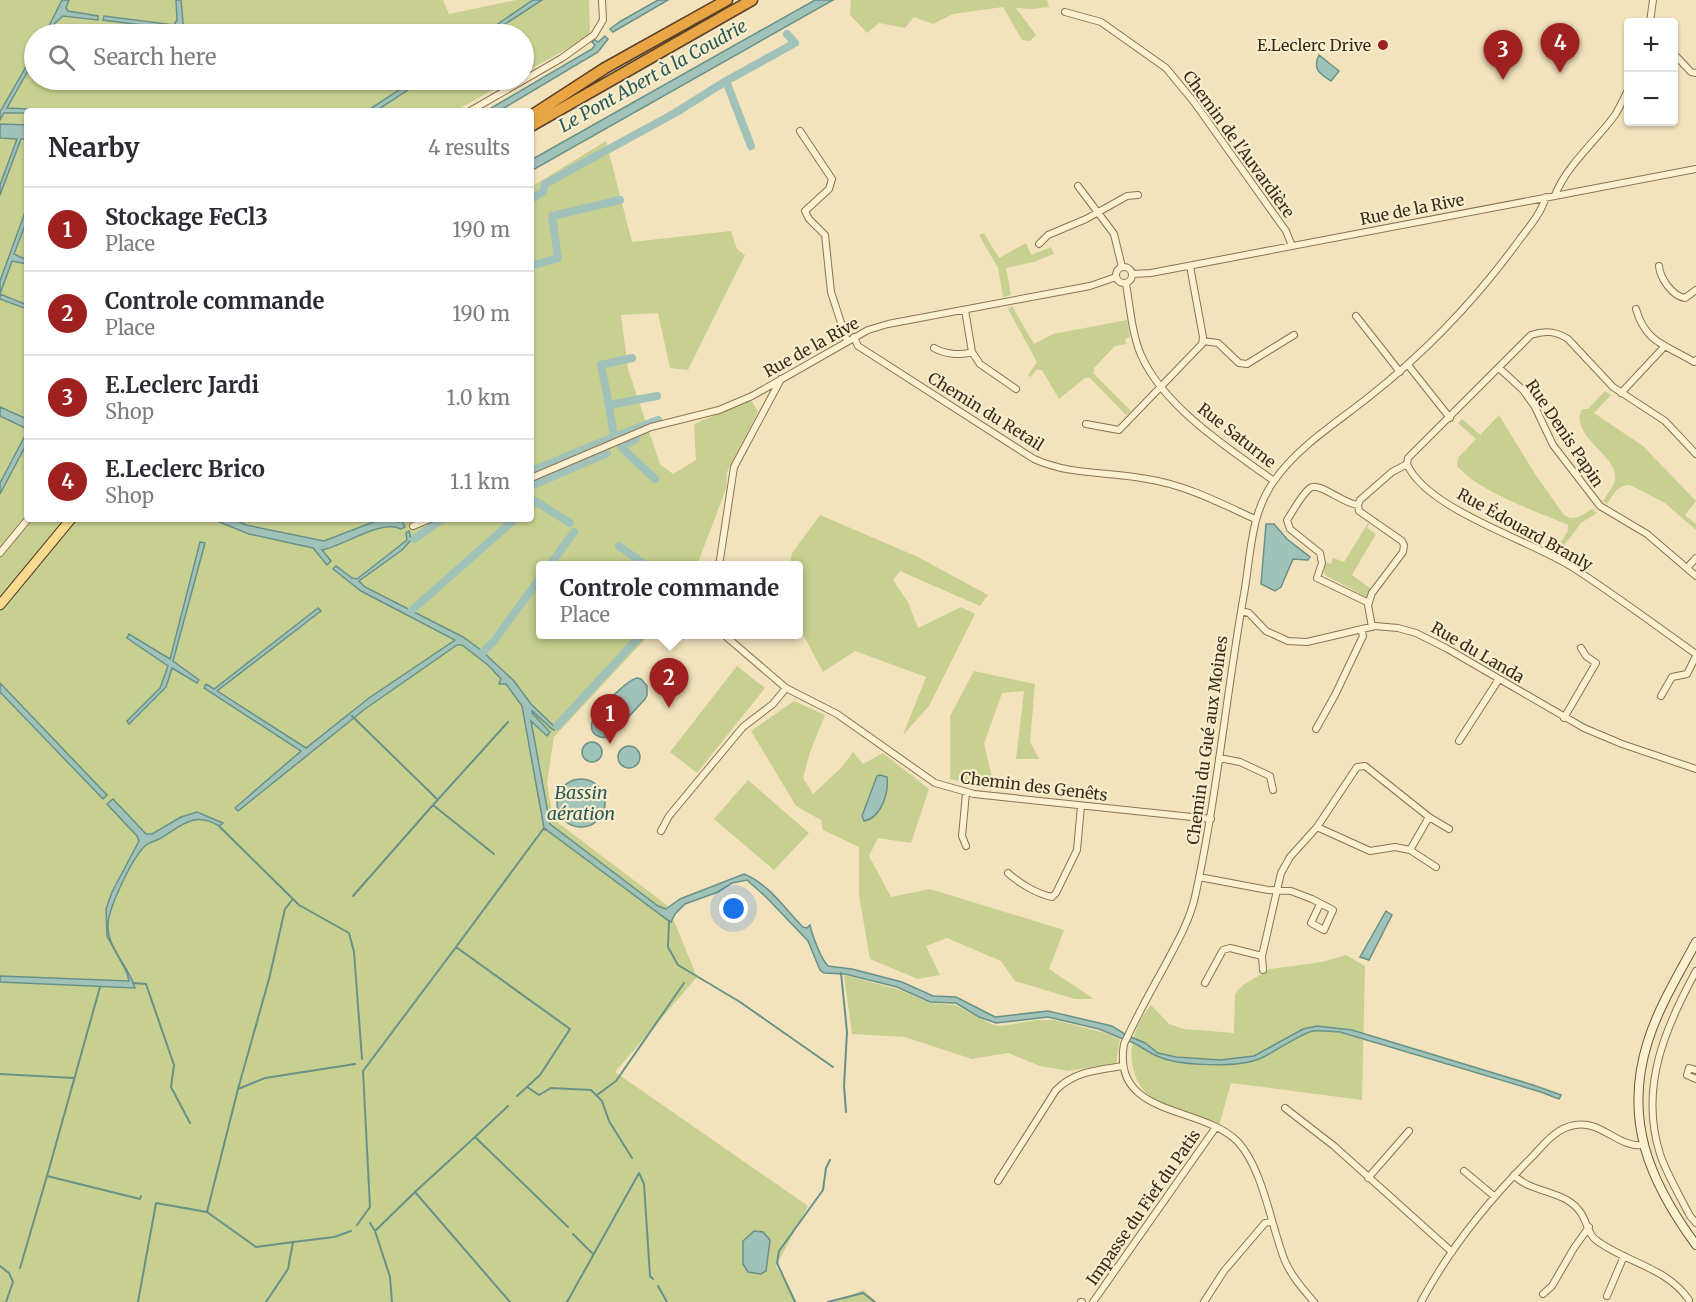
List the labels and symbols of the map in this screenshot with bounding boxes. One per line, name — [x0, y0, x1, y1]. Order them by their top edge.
water label: Le Pont Abert à la Coudrie — [554, 14, 751, 137]
pin: 4 — [1540, 23, 1580, 73]
pin: 3 — [1484, 31, 1522, 80]
place label: E.Leclerc Drive — [1257, 35, 1371, 55]
marker: E.Leclerc Drive — [1376, 38, 1390, 52]
street label: Chemin de l'Auvardière — [1179, 67, 1299, 221]
street label: Rue de la Rive — [1358, 189, 1466, 229]
street label: Rue de la Rive — [760, 313, 862, 381]
street label: Chemin du Retail — [924, 367, 1048, 455]
street label: Rue Denis Papin — [1522, 376, 1609, 491]
street label: Rue Saturne — [1194, 398, 1280, 472]
street label: Rue Édouard Branly — [1454, 483, 1597, 575]
street label: Rue du Landa — [1428, 617, 1529, 687]
street label: Chemin du Gué aux Moines — [1182, 634, 1232, 846]
pin: 2 — [650, 658, 688, 708]
pin: 1 — [590, 694, 630, 744]
street label: Chemin des Genêts — [959, 767, 1109, 805]
water label: Bassin aération — [547, 781, 615, 825]
your location — [719, 894, 748, 923]
street label: Impasse du Fief du Patis — [1082, 1125, 1204, 1289]

